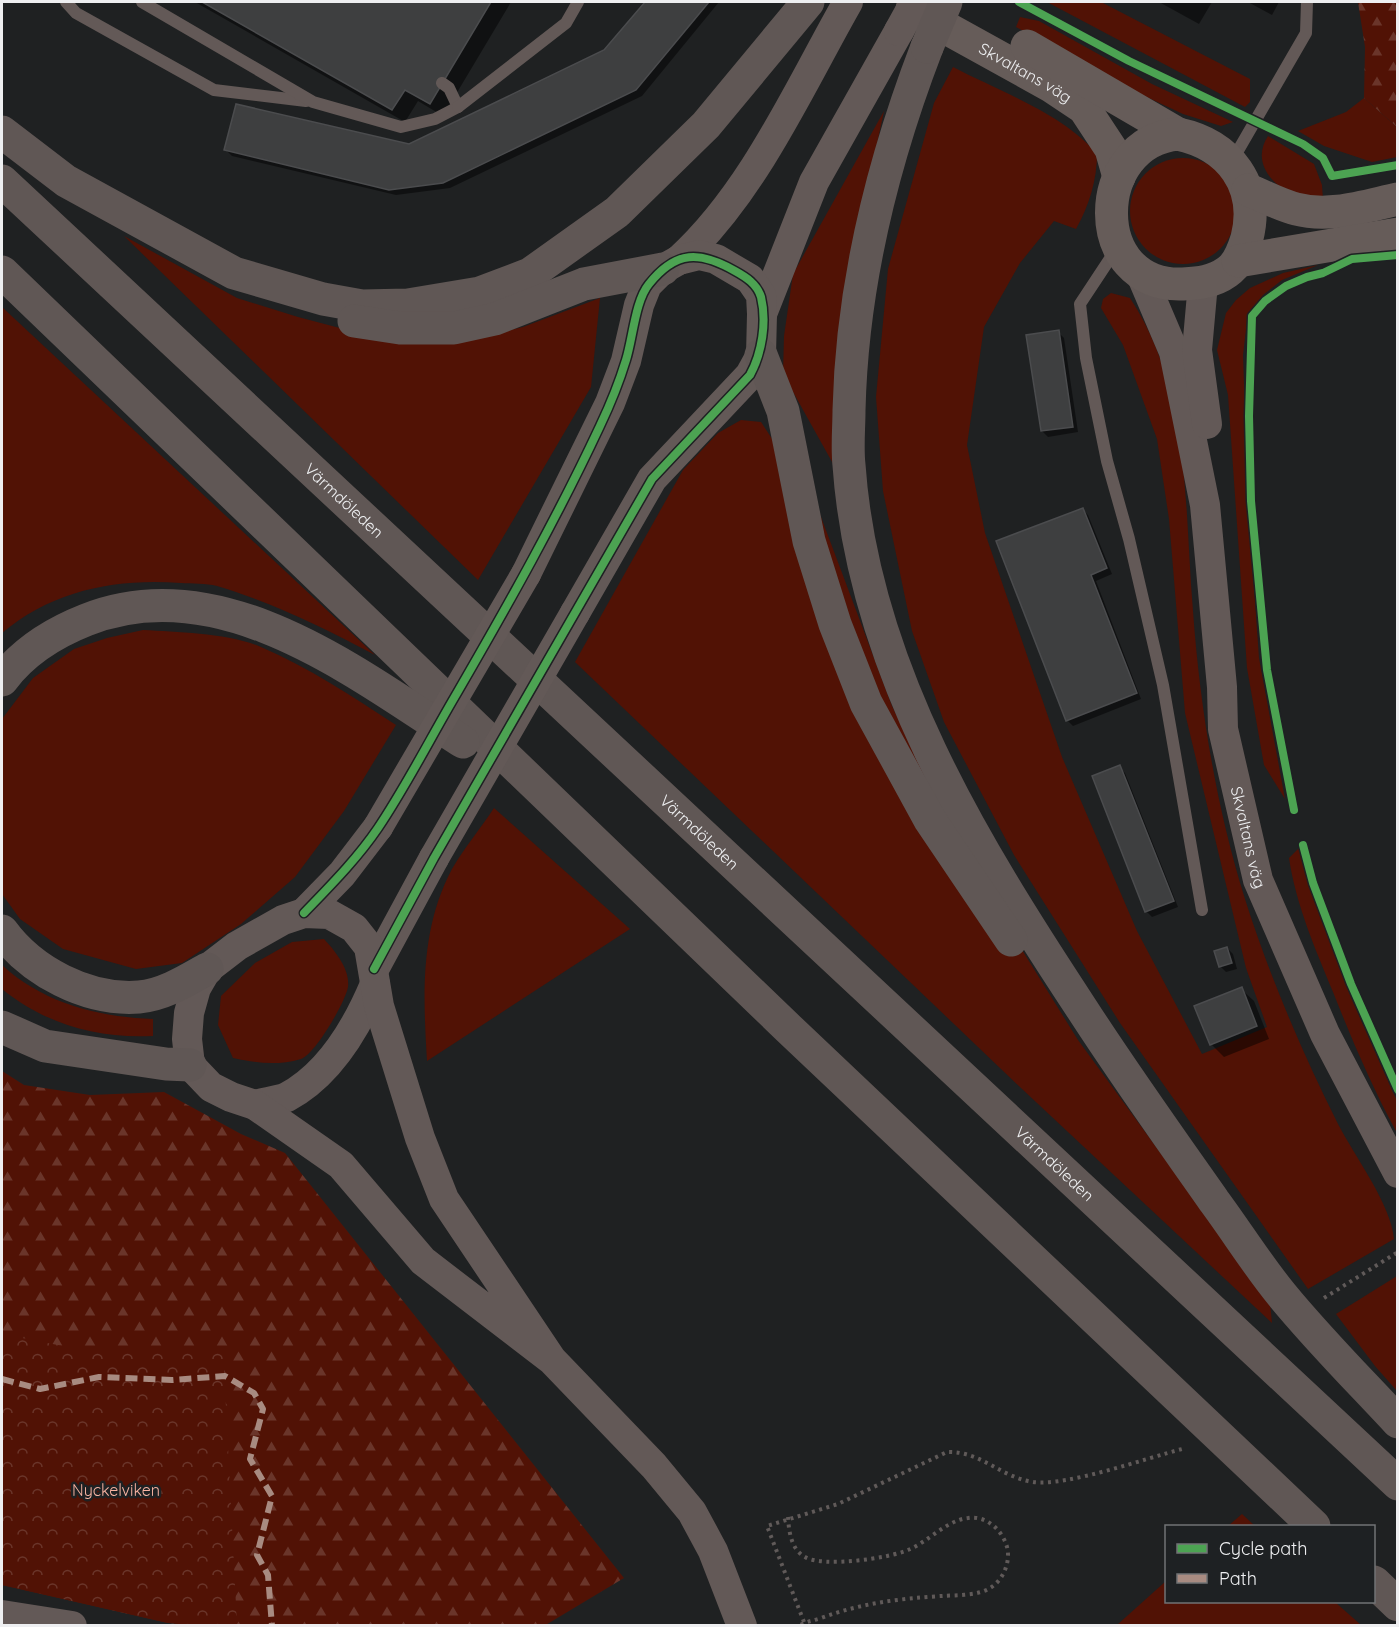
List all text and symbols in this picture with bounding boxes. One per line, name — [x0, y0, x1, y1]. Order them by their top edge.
street label: Skvaltans väg — [975, 38, 1076, 107]
street label: Värmdöleden — [300, 459, 388, 542]
street label: Skvaltans väg — [1227, 784, 1270, 891]
street label: Värmdöleden — [656, 790, 743, 874]
street label: Värmdöleden — [1011, 1122, 1098, 1205]
park label: Nyckelviken — [72, 1480, 160, 1500]
legend — [1165, 1525, 1375, 1603]
text: Cycle path — [1219, 1537, 1307, 1560]
text: Path — [1219, 1567, 1257, 1590]

